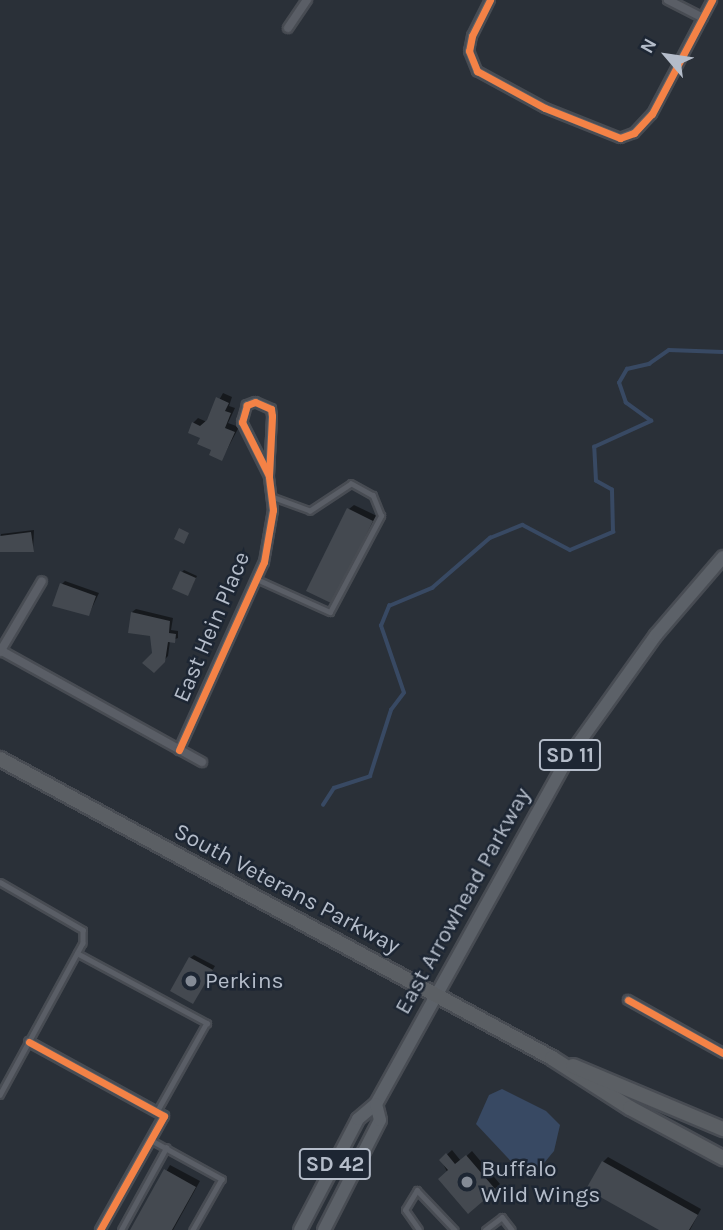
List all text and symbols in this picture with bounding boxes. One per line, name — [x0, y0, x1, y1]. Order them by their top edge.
north arrow — [632, 21, 702, 91]
text: N — [636, 35, 662, 57]
street label: East Hein Place — [168, 548, 256, 706]
road number: SD 11 — [538, 738, 602, 772]
street label: East Arrowhead Parkway — [389, 783, 537, 1019]
street label: South Veterans Parkway — [169, 818, 405, 960]
place label: Perkins — [205, 967, 284, 995]
marker: Perkins — [183, 973, 199, 989]
road number: SD 42 — [298, 1146, 372, 1182]
place label: Buffalo Wild Wings — [481, 1155, 600, 1209]
marker: Buffalo Wild Wings — [459, 1174, 475, 1190]

